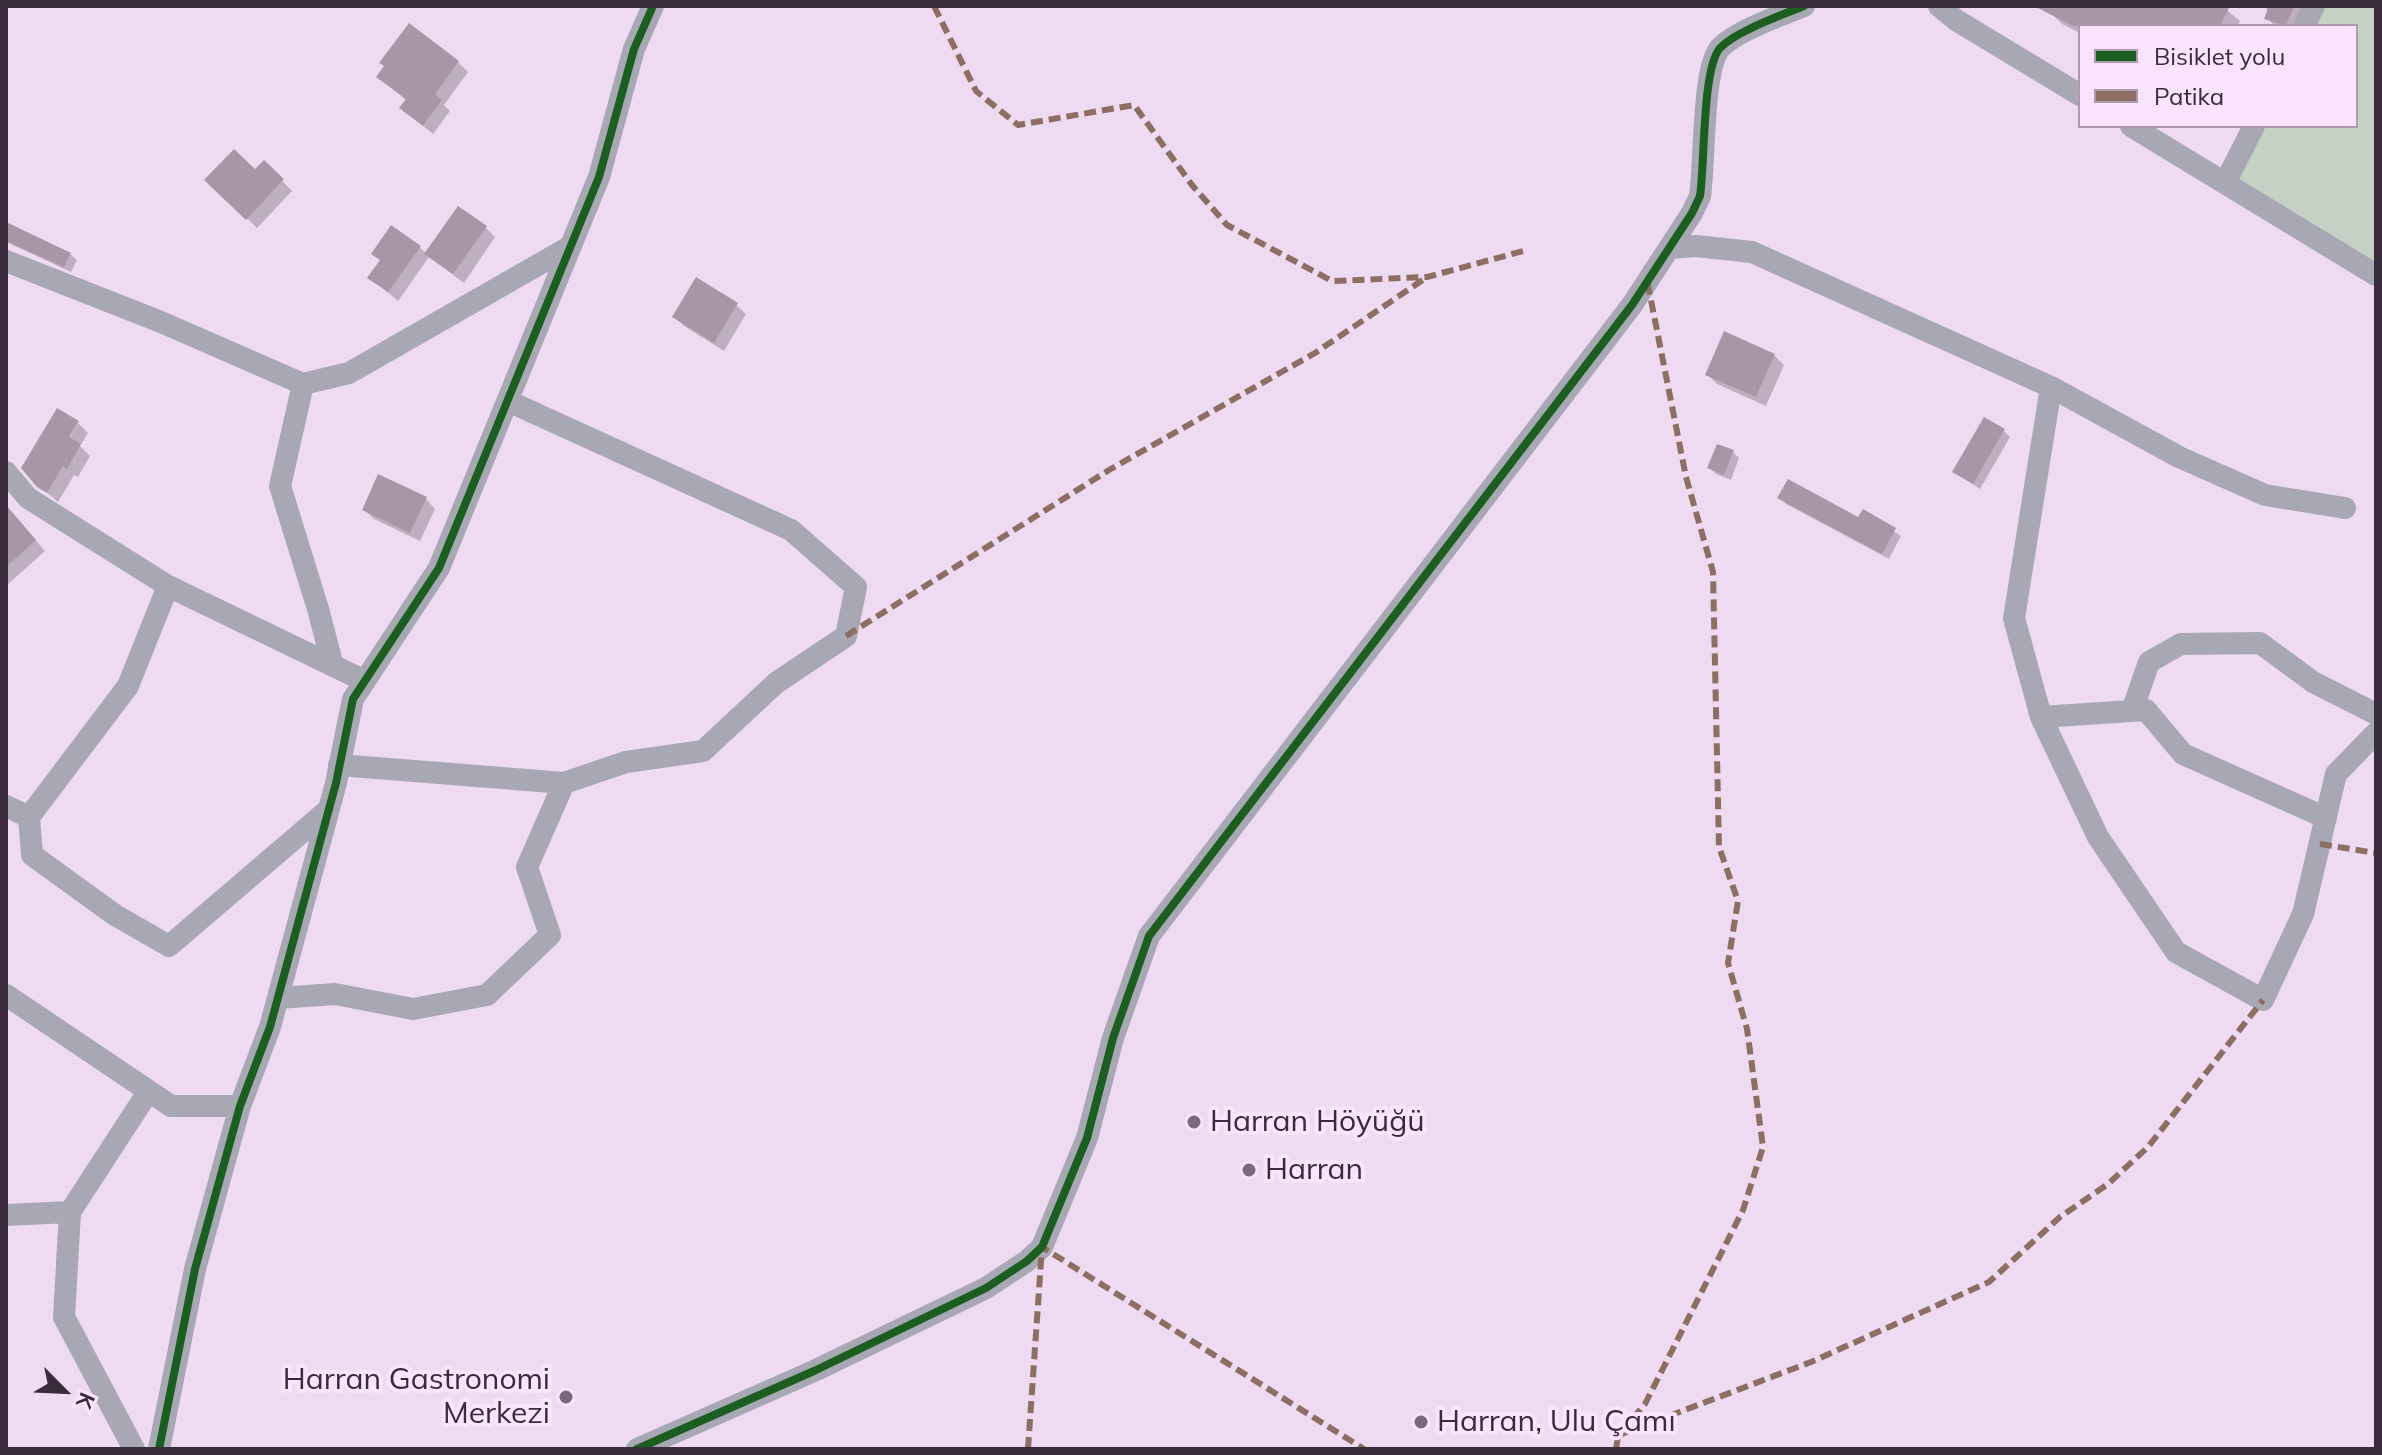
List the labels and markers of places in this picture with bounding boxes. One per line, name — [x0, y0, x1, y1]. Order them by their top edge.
place label: Harran Höyüğü — [1210, 1104, 1425, 1140]
marker: Harran Höyüğü — [1185, 1113, 1203, 1131]
place label: Harran — [1265, 1152, 1363, 1188]
marker: Harran — [1240, 1161, 1258, 1179]
place label: Harran Gastronomi Merkezi — [283, 1362, 550, 1432]
marker: Harran Gastronomi Merkezi — [557, 1388, 575, 1406]
place label: Harran, Ulu Çamı — [1437, 1404, 1676, 1440]
marker: Harran, Ulu Çamı — [1412, 1413, 1430, 1431]

